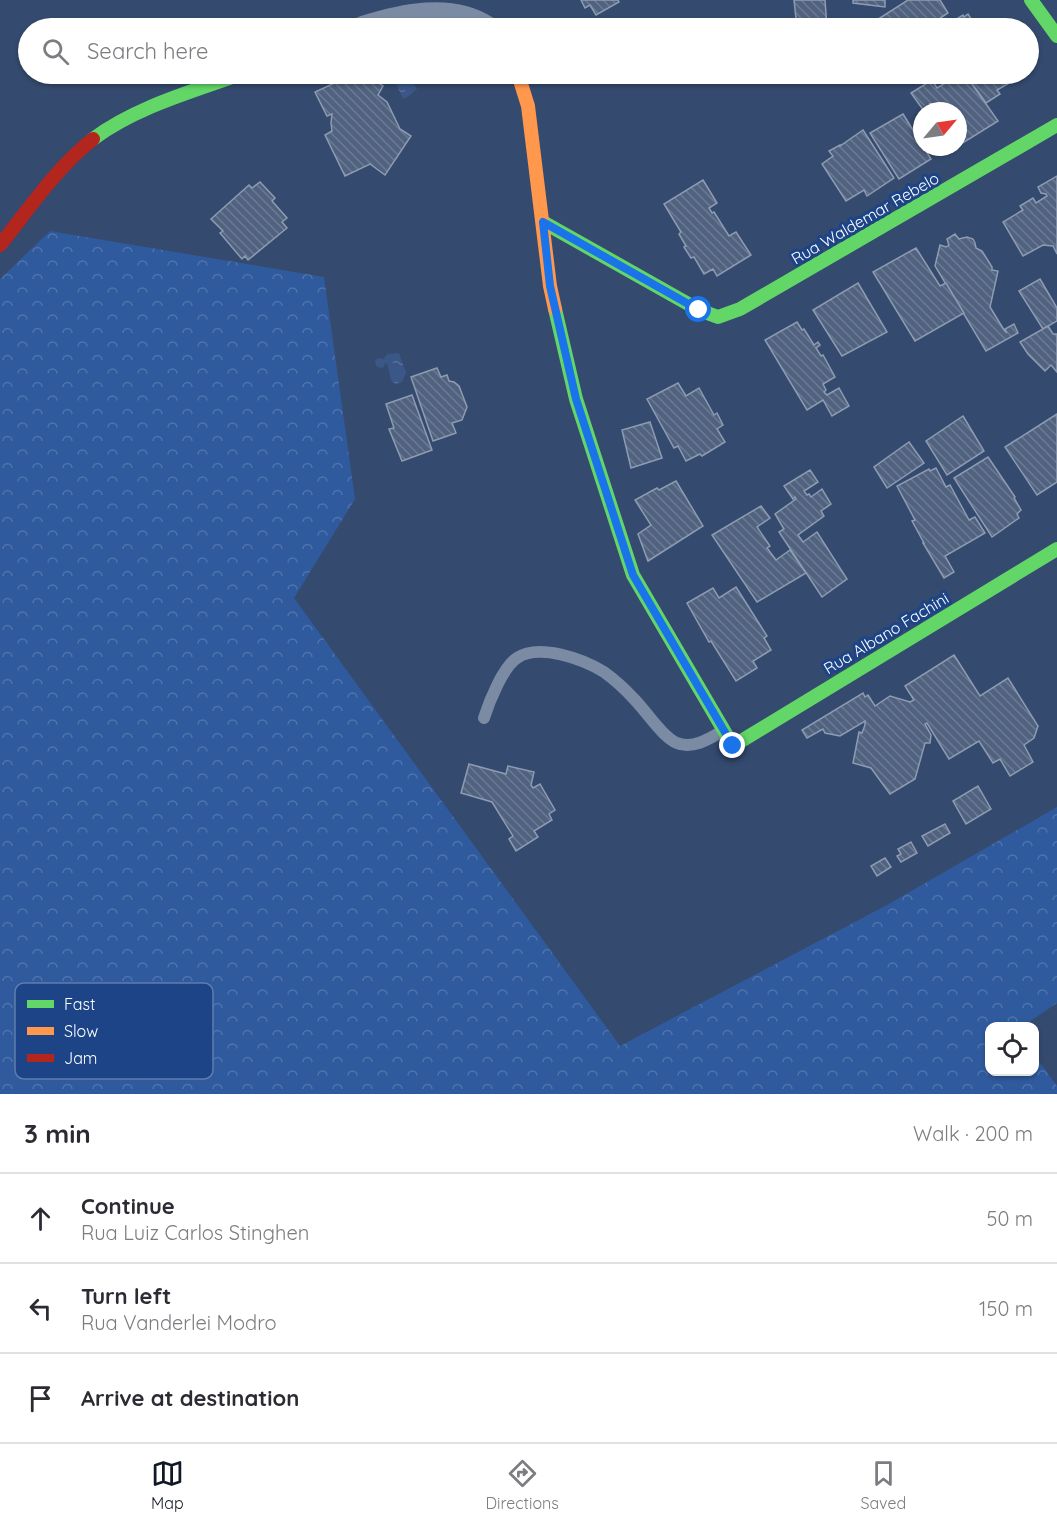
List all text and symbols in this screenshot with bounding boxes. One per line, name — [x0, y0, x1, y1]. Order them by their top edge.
search box — [18, 18, 1039, 84]
icon: search — [39, 35, 72, 68]
text: Search here — [87, 37, 208, 65]
north arrow — [913, 102, 967, 156]
street label: Rua Waldemar Rebelo — [788, 167, 942, 269]
route start — [685, 296, 711, 322]
street label: Rua Albano Fachini — [820, 588, 952, 678]
route end — [719, 732, 745, 758]
legend — [15, 983, 213, 1079]
text: Fast — [64, 994, 95, 1014]
text: Slow — [64, 1021, 98, 1041]
map controls — [985, 1022, 1039, 1076]
button: locate — [985, 1022, 1039, 1076]
text: Jam — [64, 1048, 97, 1068]
text: 3 min — [24, 1117, 91, 1150]
text: Walk · 200 m — [913, 1121, 1033, 1146]
text: Continue — [81, 1192, 175, 1220]
icon: ahead — [24, 1202, 57, 1235]
text: 50 m — [987, 1206, 1033, 1231]
text: Rua Luiz Carlos Stinghen — [81, 1220, 309, 1245]
text: Turn left — [81, 1282, 171, 1310]
icon: left — [24, 1292, 57, 1325]
text: 150 m — [979, 1296, 1033, 1321]
text: Rua Vanderlei Modro — [81, 1310, 277, 1335]
icon: arrive — [24, 1382, 57, 1415]
text: Arrive at destination — [81, 1384, 299, 1412]
tab: Map — [151, 1457, 184, 1513]
tab: Directions — [486, 1457, 559, 1513]
tab: Saved — [861, 1457, 906, 1513]

